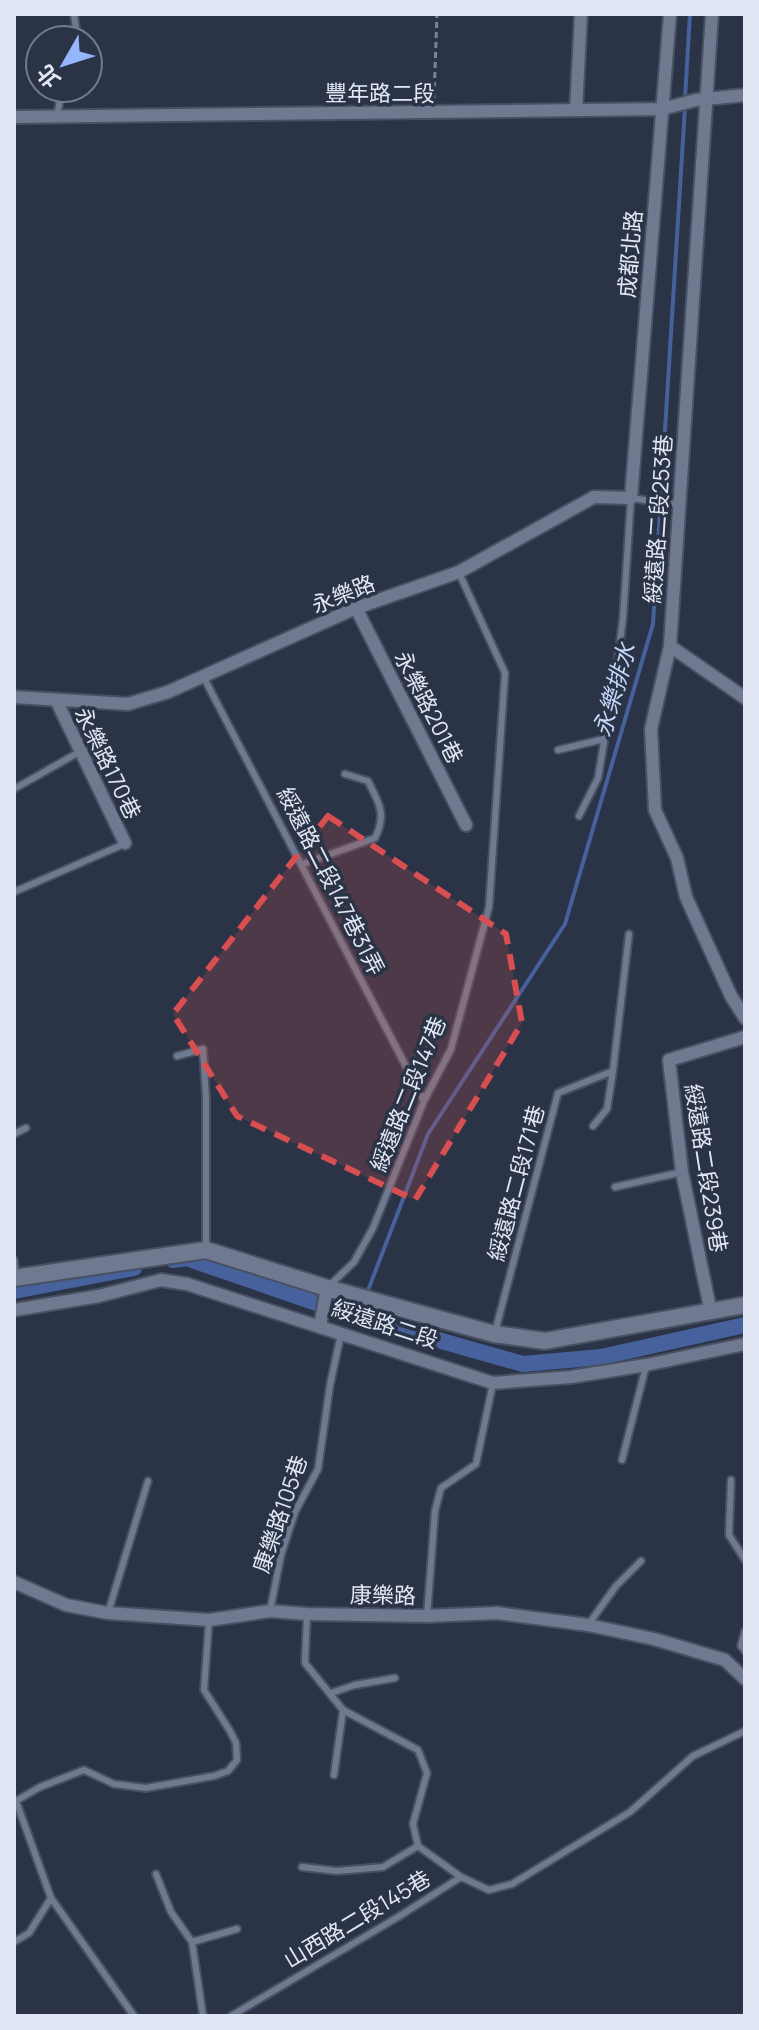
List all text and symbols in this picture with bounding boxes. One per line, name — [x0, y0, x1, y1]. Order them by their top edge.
north arrow — [24, 24, 104, 104]
text: 北 — [30, 59, 67, 95]
street label: 豐年路二段 — [325, 78, 435, 108]
street label: 成都北路 — [611, 209, 649, 299]
street label: 綏遠路二段253巷 — [637, 433, 679, 605]
street label: 永樂路 — [307, 568, 379, 620]
water label: 永樂排水 — [584, 638, 643, 740]
street label: 永樂路201巷 — [388, 646, 470, 768]
street label: 永樂路170巷 — [68, 702, 148, 824]
street label: 綏遠路二段147巷31弄 — [271, 782, 391, 980]
street label: 綏遠路二段147巷 — [363, 1012, 453, 1176]
street label: 綏遠路二段239巷 — [678, 1082, 734, 1254]
street label: 綏遠路二段171巷 — [481, 1102, 551, 1264]
street label: 綏遠路二段 — [328, 1293, 442, 1355]
street label: 康樂路105巷 — [246, 1451, 314, 1577]
street label: 康樂路 — [350, 1579, 416, 1611]
street label: 山西路二段145巷 — [278, 1863, 436, 1975]

